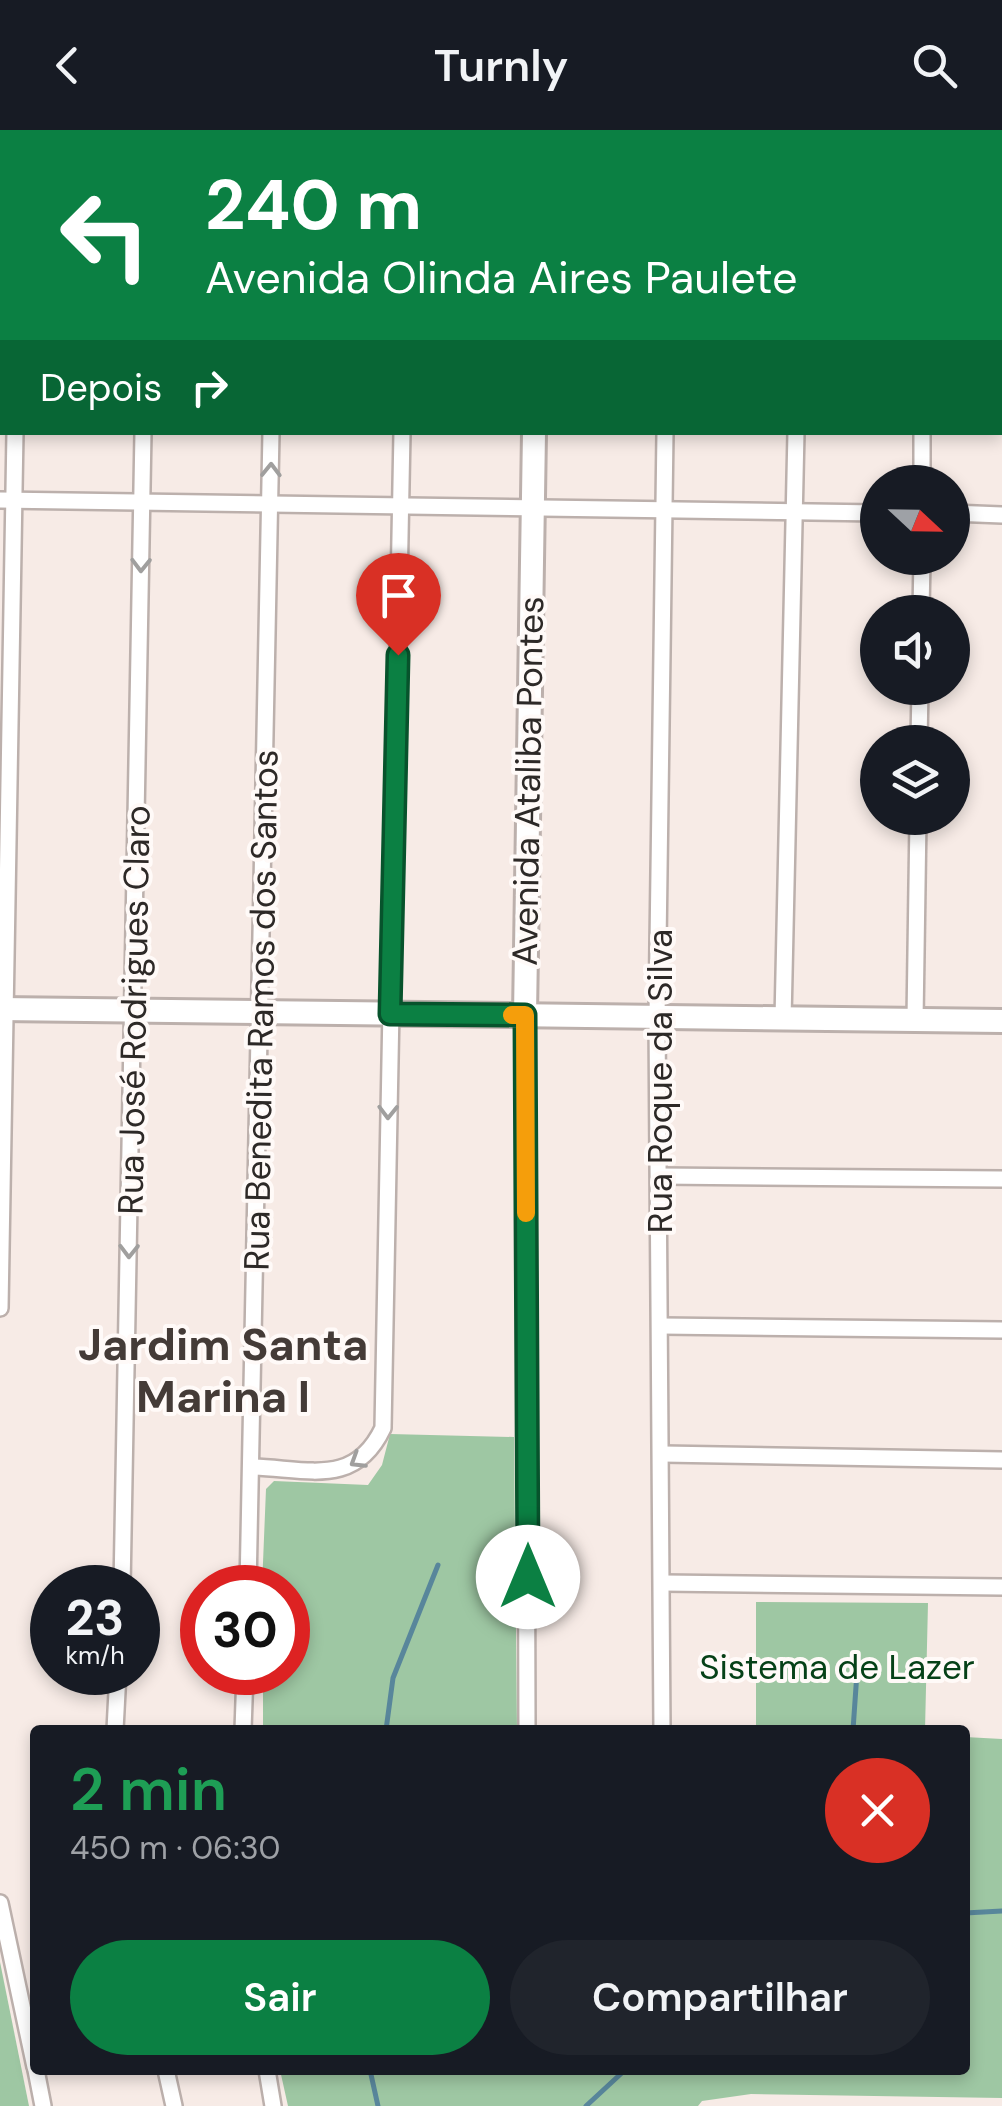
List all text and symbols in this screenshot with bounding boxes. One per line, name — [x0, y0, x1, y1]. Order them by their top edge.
text: Turnly — [434, 36, 568, 95]
icon: back — [40, 38, 95, 93]
icon: search — [907, 38, 962, 93]
text: 240 m — [205, 160, 422, 251]
icon: left — [40, 170, 170, 300]
text: Avenida Olinda Aires Paulete — [205, 248, 798, 307]
icon: right — [182, 360, 237, 415]
text: Depois — [40, 363, 162, 413]
one-way arrow — [260, 462, 281, 478]
north arrow — [860, 465, 970, 575]
map controls — [860, 465, 970, 835]
pin — [356, 553, 441, 656]
one-way arrow — [130, 557, 151, 573]
icon: arrive — [371, 568, 426, 623]
button: sound — [860, 595, 970, 705]
street label: Avenida Ataliba Pontes — [502, 596, 554, 966]
button: layers — [860, 725, 970, 835]
street label: Rua Benedita Ramos dos Santos — [233, 749, 289, 1271]
street label: Rua José Rodrigues Claro — [107, 805, 161, 1215]
street label: Rua Roque da Silva — [637, 929, 683, 1233]
one-way arrow — [378, 1105, 399, 1121]
one-way arrow — [119, 1244, 140, 1260]
district label: Jardim Santa Marina I — [78, 1315, 368, 1426]
one-way arrow — [350, 1449, 368, 1468]
position arrow — [476, 1525, 580, 1629]
speed limit sign: 30 — [180, 1565, 310, 1695]
text: 23 — [66, 1585, 125, 1651]
text: km/h — [65, 1639, 125, 1672]
park label: Sistema de Lazer — [699, 1644, 975, 1690]
text: 2 min — [70, 1750, 227, 1829]
button: close — [825, 1758, 930, 1863]
text: 450 m · 06:30 — [70, 1827, 280, 1869]
button: Sair — [70, 1940, 490, 2055]
button: Compartilhar — [510, 1940, 930, 2055]

